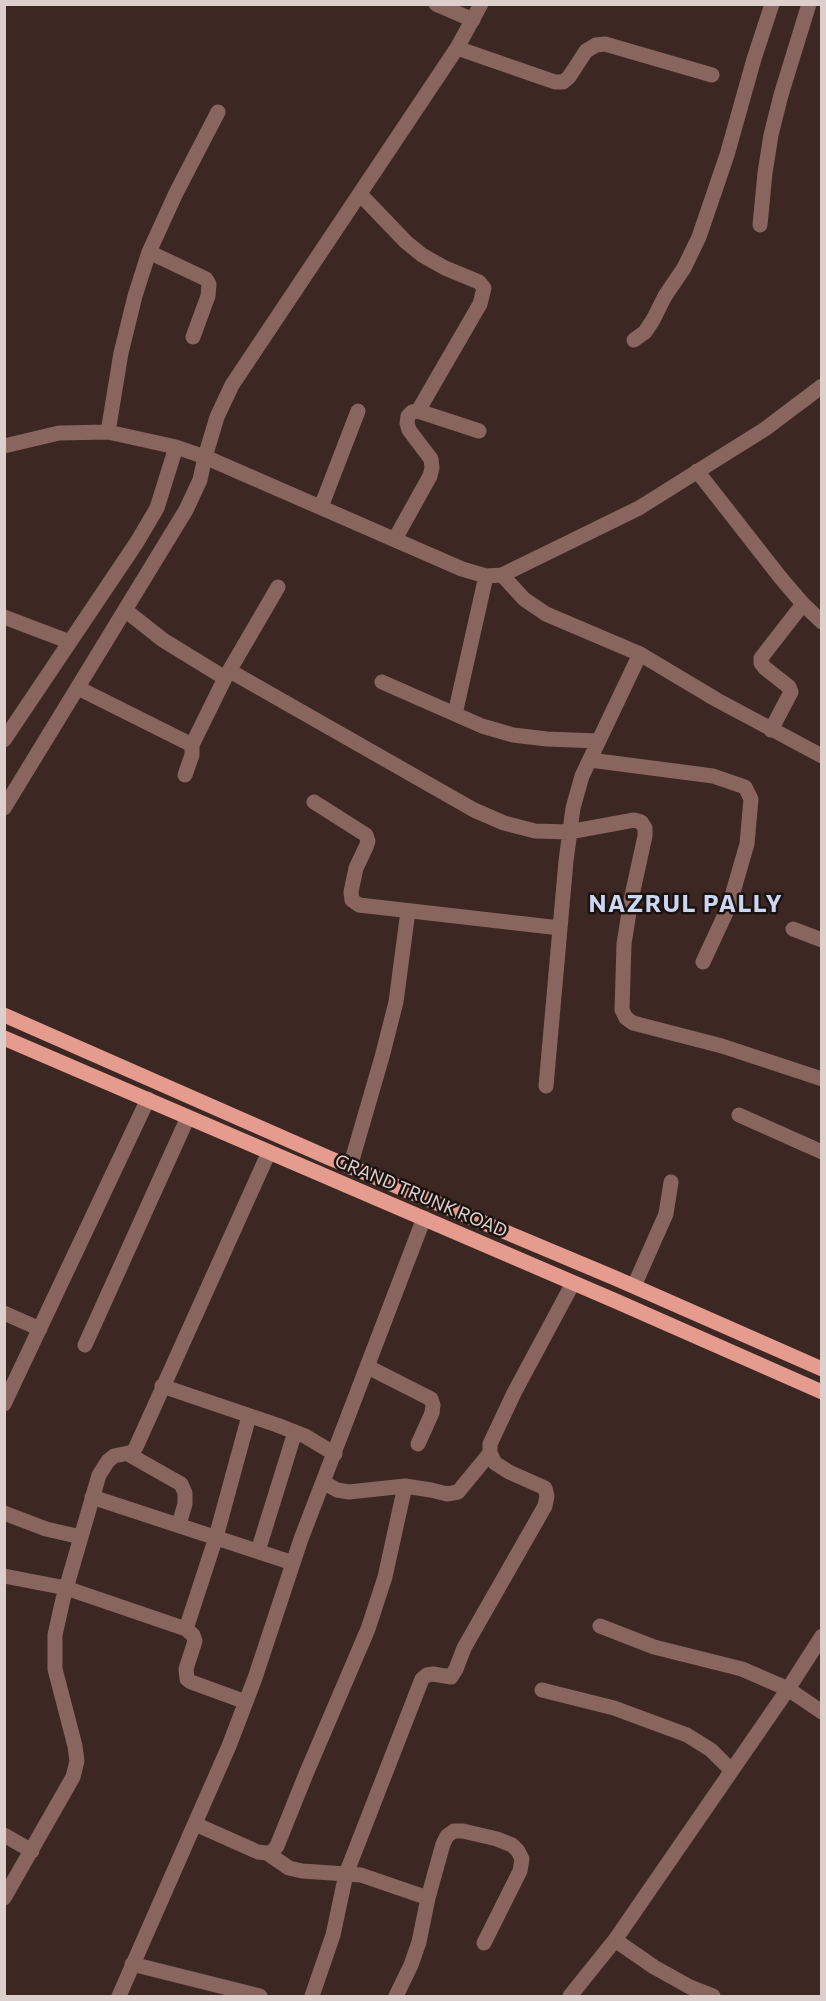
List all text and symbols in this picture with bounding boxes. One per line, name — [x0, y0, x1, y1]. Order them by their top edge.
district label: NAZRUL PALLY — [589, 890, 783, 918]
street label: GRAND TRUNK ROAD — [332, 1150, 510, 1242]

